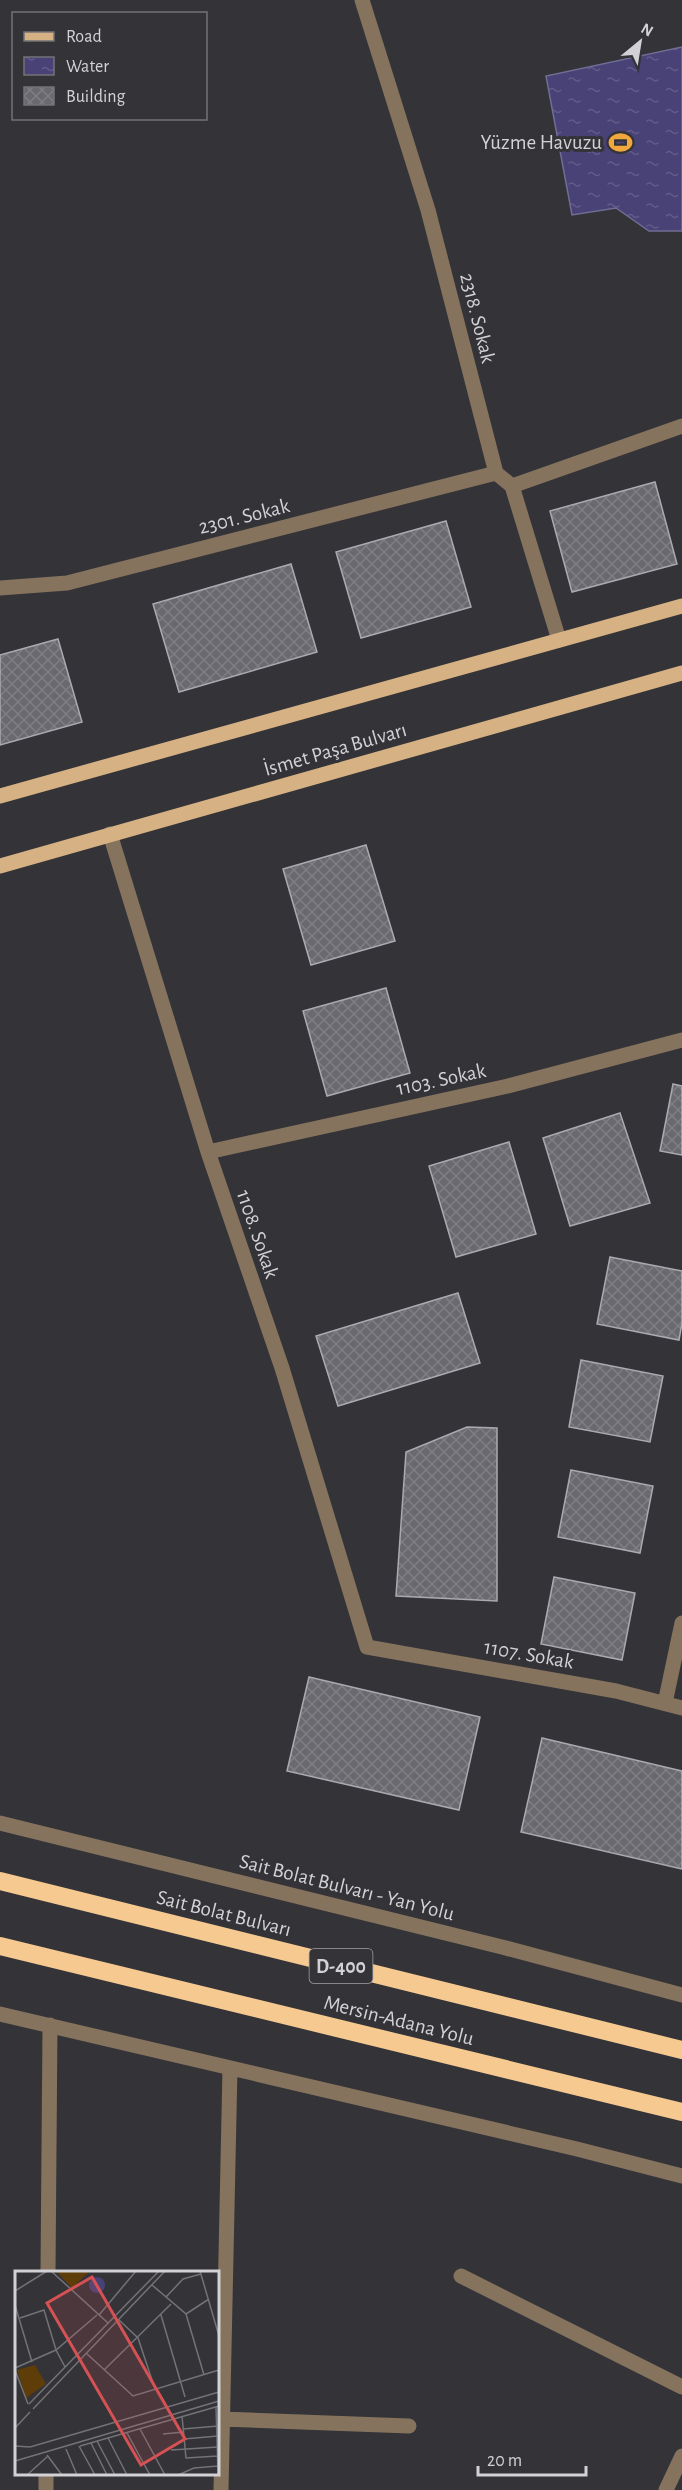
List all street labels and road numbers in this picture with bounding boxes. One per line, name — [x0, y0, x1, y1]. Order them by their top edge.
street label: 2318. Sokak — [456, 271, 499, 366]
street label: 2301. Sokak — [196, 495, 292, 538]
street label: İsmet Paşa Bulvarı — [261, 718, 409, 780]
street label: 1103. Sokak — [395, 1060, 488, 1099]
street label: 1108. Sokak — [233, 1187, 283, 1281]
street label: 1107. Sokak — [482, 1636, 576, 1673]
street label: Sait Bolat Bulvarı - Yan Yolu — [237, 1851, 457, 1924]
street label: Sait Bolat Bulvarı — [154, 1887, 293, 1940]
road number: D-400 — [310, 1949, 372, 1983]
street label: Mersin-Adana Yolu — [322, 1992, 476, 2049]

